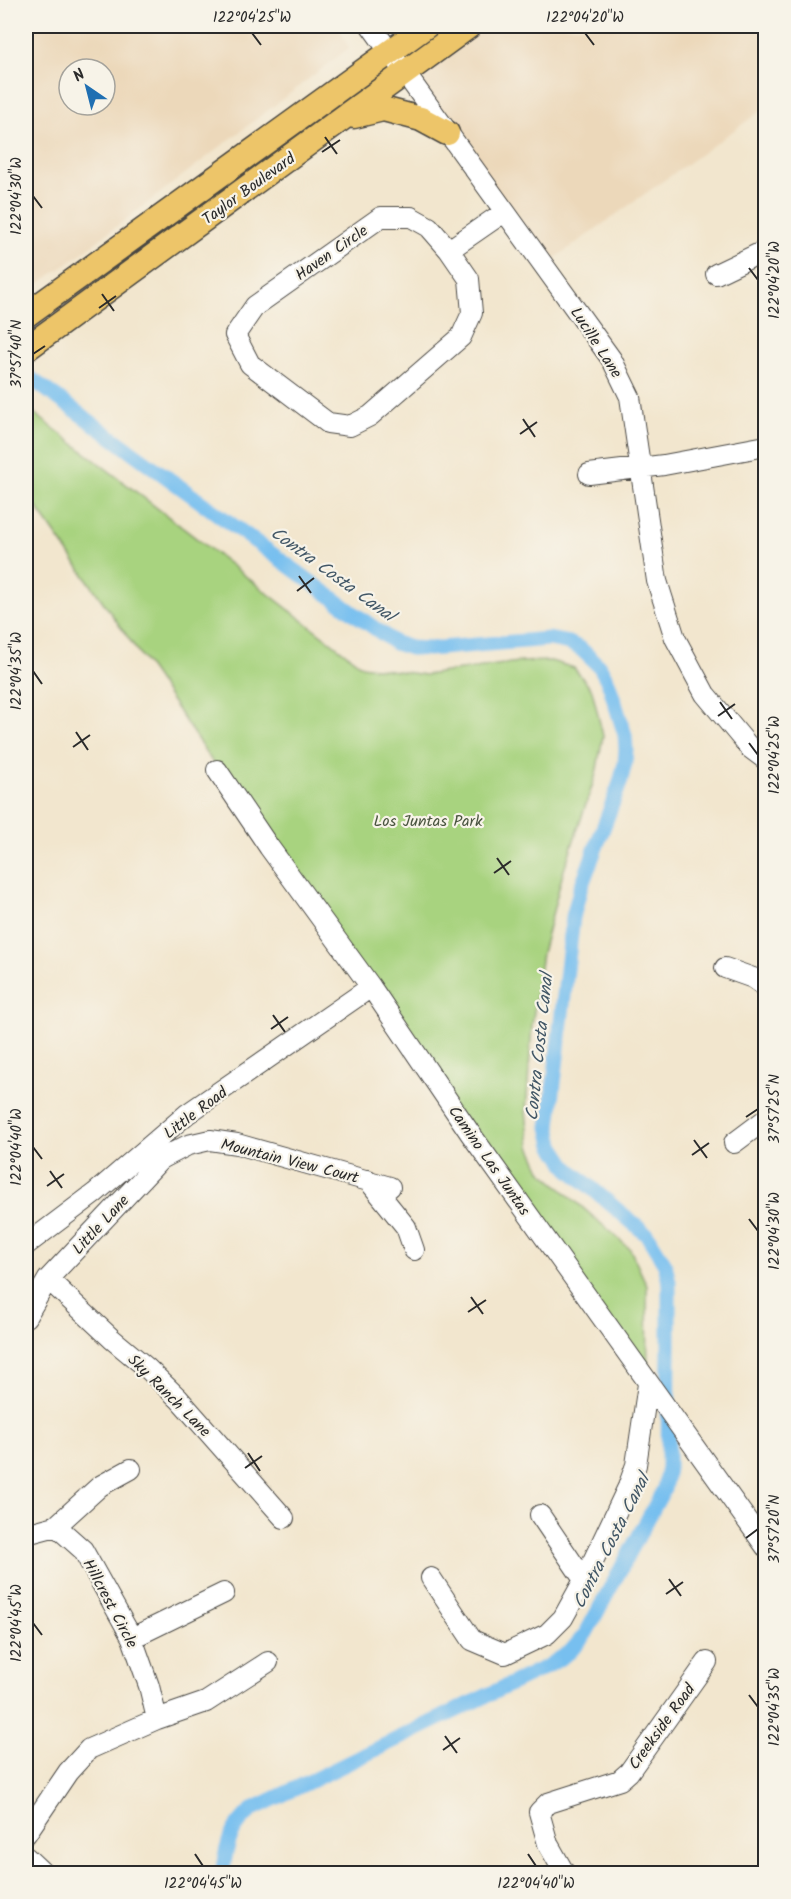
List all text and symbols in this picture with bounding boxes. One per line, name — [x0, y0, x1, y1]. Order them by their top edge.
text: 122°04'25"W — [213, 6, 292, 30]
text: 122°04'20"W — [546, 6, 624, 30]
north arrow — [57, 57, 117, 117]
text: N — [68, 63, 91, 89]
street label: Taylor Boulevard — [197, 146, 302, 232]
text: 122°04'30"W — [5, 157, 29, 235]
street label: Haven Circle — [290, 219, 373, 288]
text: 122°04'20"W — [763, 241, 787, 319]
street label: Lucille Lane — [563, 302, 628, 384]
text: 37°57'40"N — [5, 320, 29, 388]
water label: Contra Costa Canal — [264, 520, 403, 633]
text: 122°04'35"W — [5, 631, 29, 710]
text: 122°04'25"W — [763, 715, 787, 794]
park label: Los Juntas Park — [374, 809, 483, 834]
water label: Contra Costa Canal — [518, 968, 563, 1122]
text: 37°57'25"N — [763, 1074, 787, 1144]
street label: Little Road — [159, 1080, 234, 1146]
street label: Camino Las Juntas — [441, 1101, 536, 1221]
text: 122°04'40"W — [5, 1108, 29, 1186]
street label: Mountain View Court — [218, 1132, 362, 1191]
street label: Little Lane — [67, 1189, 136, 1261]
text: 122°04'30"W — [763, 1192, 787, 1270]
street label: Sky Ranch Lane — [121, 1349, 216, 1444]
water label: Contra Costa Canal — [566, 1466, 660, 1614]
text: 37°57'20"N — [763, 1494, 787, 1564]
street label: Hillcrest Circle — [76, 1554, 144, 1653]
text: 122°04'45"W — [5, 1584, 29, 1662]
text: 122°04'35"W — [763, 1667, 787, 1746]
street label: Creekside Road — [622, 1678, 703, 1775]
text: 122°04'45"W — [164, 1872, 242, 1896]
text: 122°04'40"W — [497, 1872, 575, 1896]

